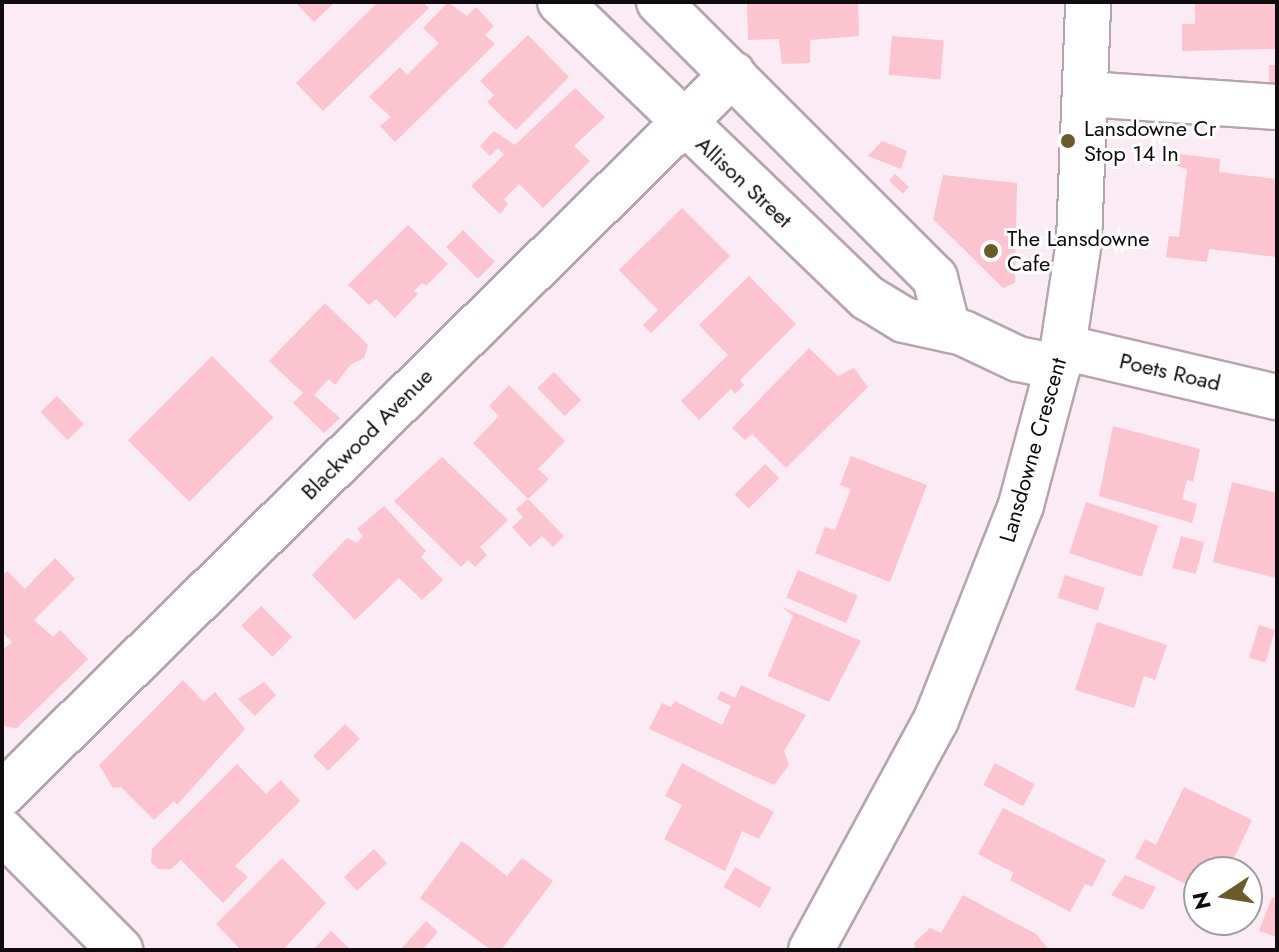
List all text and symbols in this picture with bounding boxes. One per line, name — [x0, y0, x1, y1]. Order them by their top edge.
place label: Lansdowne Cr Stop 14 In — [1084, 115, 1216, 166]
street label: Allison Street — [690, 131, 798, 233]
marker: Lansdowne Cr Stop 14 In — [1059, 132, 1077, 150]
place label: The Lansdowne Cafe — [1007, 225, 1150, 276]
marker: The Lansdowne Cafe — [982, 242, 1000, 260]
street label: Poets Road — [1117, 348, 1223, 396]
street label: Lansdowne Crescent — [994, 355, 1072, 545]
street label: Blackwood Avenue — [296, 363, 438, 505]
north arrow — [1183, 856, 1263, 936]
text: N — [1184, 889, 1219, 912]

